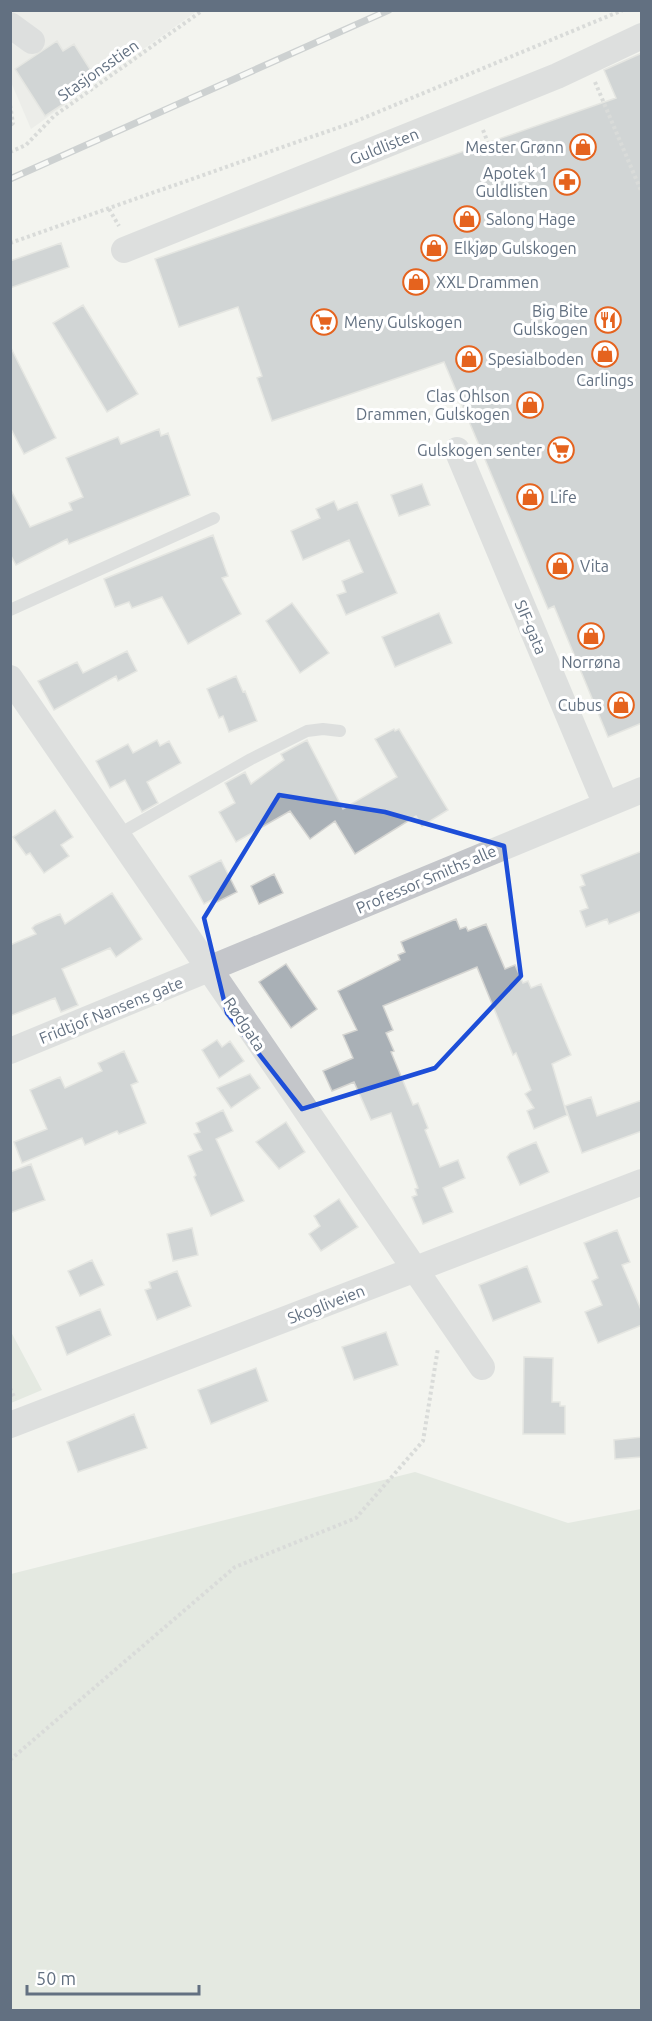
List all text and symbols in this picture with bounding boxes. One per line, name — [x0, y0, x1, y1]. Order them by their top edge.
street label: Stasjonsstien — [54, 36, 142, 104]
street label: Guldlisten — [347, 124, 421, 168]
shop icon: Mester Grønn — [568, 132, 598, 162]
place label: Mester Grønn — [465, 138, 564, 156]
place label: Apotek 1 Guldlisten — [475, 164, 548, 200]
pharmacy icon: Apotek 1 Guldlisten — [552, 167, 582, 197]
shop icon: Salong Hage — [452, 204, 482, 234]
place label: Salong Hage — [486, 210, 576, 228]
shop icon: Elkjøp Gulskogen — [419, 233, 449, 263]
place label: Elkjøp Gulskogen — [454, 239, 577, 257]
shop icon: XXL Drammen — [401, 267, 431, 297]
place label: XXL Drammen — [436, 273, 539, 291]
place label: Big Bite Gulskogen — [513, 302, 588, 338]
restaurant icon: Big Bite Gulskogen — [593, 305, 623, 335]
supermarket icon: Meny Gulskogen — [309, 307, 339, 337]
place label: Meny Gulskogen — [344, 313, 462, 331]
shop icon: Carlings — [590, 339, 620, 369]
shop icon: Spesialboden — [454, 344, 484, 374]
place label: Spesialboden — [488, 350, 584, 368]
place label: Carlings — [576, 371, 634, 389]
place label: Clas Ohlson Drammen, Gulskogen — [356, 387, 510, 423]
shop icon: Clas Ohlson Drammen, Gulskogen — [515, 390, 545, 420]
supermarket icon: Gulskogen senter — [546, 435, 576, 465]
place label: Gulskogen senter — [417, 441, 542, 459]
shop icon: Life — [515, 482, 545, 512]
place label: Life — [550, 488, 577, 506]
shop icon: Vita — [545, 551, 575, 581]
place label: Vita — [580, 557, 609, 575]
street label: SIF-gata — [511, 597, 551, 657]
shop icon: Norrøna — [576, 621, 606, 651]
place label: Norrøna — [561, 653, 621, 671]
shop icon: Cubus — [606, 690, 636, 720]
place label: Cubus — [558, 696, 602, 714]
street label: Professor Smiths alle — [353, 841, 499, 917]
street label: Fridtjof Nansens gate — [36, 973, 186, 1047]
street label: Rødgata — [221, 994, 269, 1054]
street label: Skogliveien — [285, 1281, 367, 1327]
scale bar — [27, 1958, 200, 1996]
text: 50 m — [36, 1968, 76, 1988]

